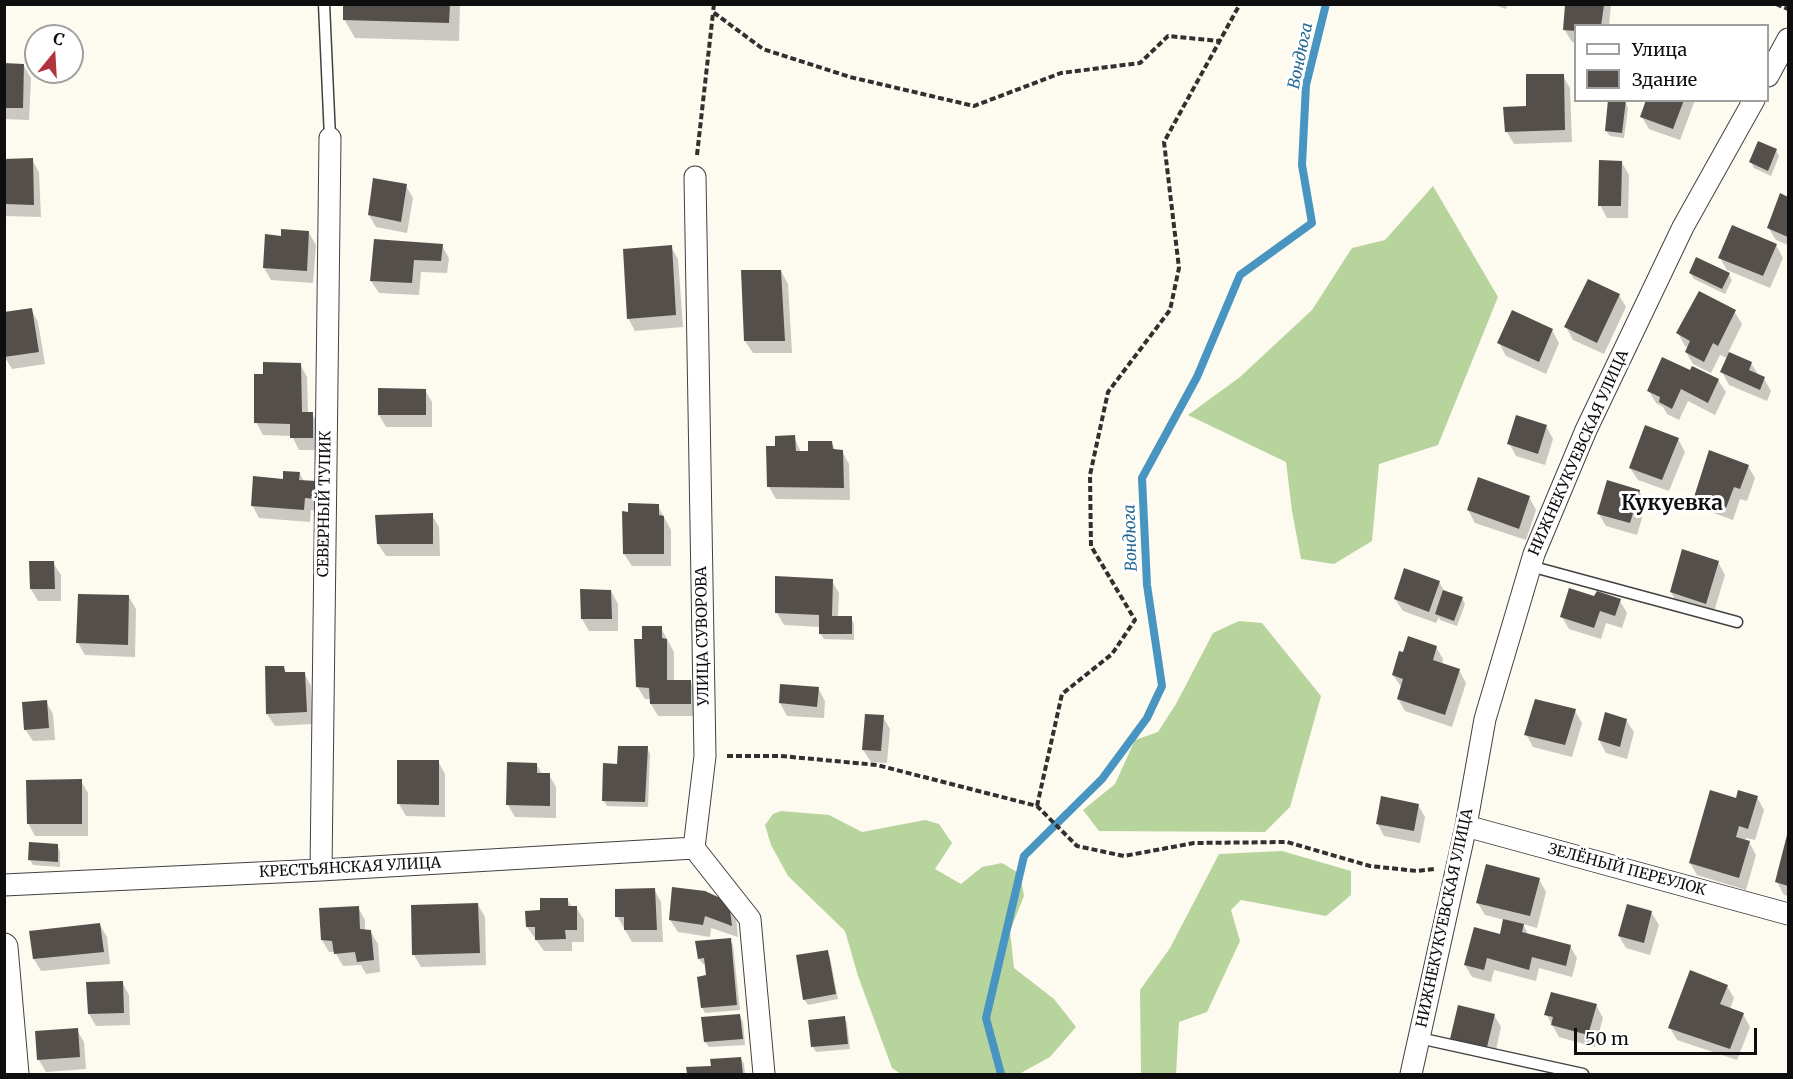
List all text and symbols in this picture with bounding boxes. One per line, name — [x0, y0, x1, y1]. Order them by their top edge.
water label: Вондюга — [1285, 21, 1317, 91]
north arrow — [24, 24, 84, 84]
legend — [1574, 24, 1769, 102]
text: С — [51, 28, 67, 50]
text: Улица — [1632, 38, 1687, 61]
text: Здание — [1632, 68, 1697, 91]
street label: НИЖНЕКУКУЕВСКАЯ УЛИЦА — [1525, 347, 1633, 559]
street label: СЕВЕРНЫЙ ТУПИК — [315, 431, 335, 577]
district label: Кукуевка — [1621, 491, 1723, 517]
water label: Вондюга — [1120, 504, 1142, 572]
street label: УЛИЦА СУВОРОВА — [693, 566, 713, 706]
street label: НИЖНЕКУКУЕВСКАЯ УЛИЦА — [1413, 807, 1477, 1029]
street label: ЗЕЛЁНЫЙ ПЕРЕУЛОК — [1546, 840, 1708, 900]
street label: КРЕСТЬЯНСКАЯ УЛИЦА — [258, 854, 442, 882]
scale bar — [1577, 1016, 1760, 1054]
text: 50 m — [1585, 1027, 1629, 1050]

